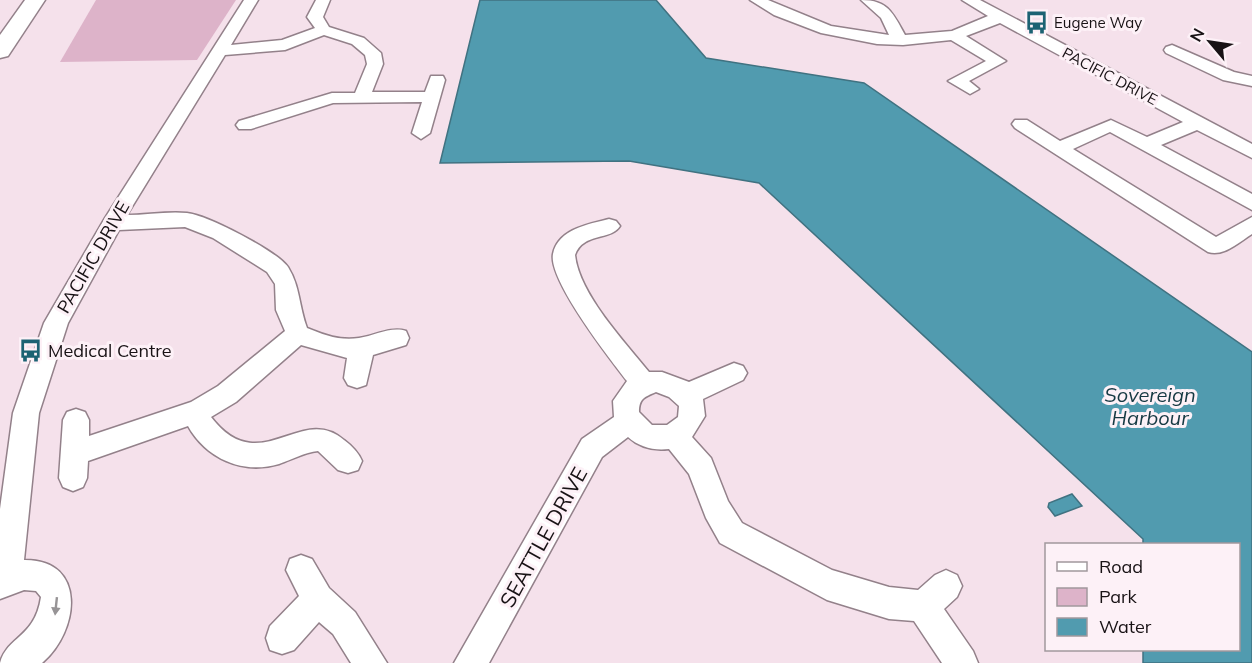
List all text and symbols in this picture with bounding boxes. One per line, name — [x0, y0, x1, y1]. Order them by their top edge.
bus stop icon: Eugene Way — [1023, 9, 1049, 35]
north arrow — [1180, 12, 1240, 72]
place label: Eugene Way — [1054, 13, 1142, 32]
text: N — [1185, 25, 1209, 45]
street label: PACIFIC DRIVE — [1059, 43, 1161, 109]
street label: PACIFIC DRIVE — [52, 197, 134, 317]
bus stop icon: Medical Centre — [17, 337, 43, 363]
place label: Medical Centre — [48, 339, 171, 362]
water label: Sovereign Harbour — [1104, 382, 1196, 430]
street label: SEATTLE DRIVE — [494, 462, 592, 612]
legend — [1045, 543, 1240, 651]
text: Road — [1099, 555, 1143, 578]
text: Park — [1099, 585, 1138, 608]
one-way arrow — [51, 597, 61, 616]
text: Water — [1099, 615, 1152, 638]

